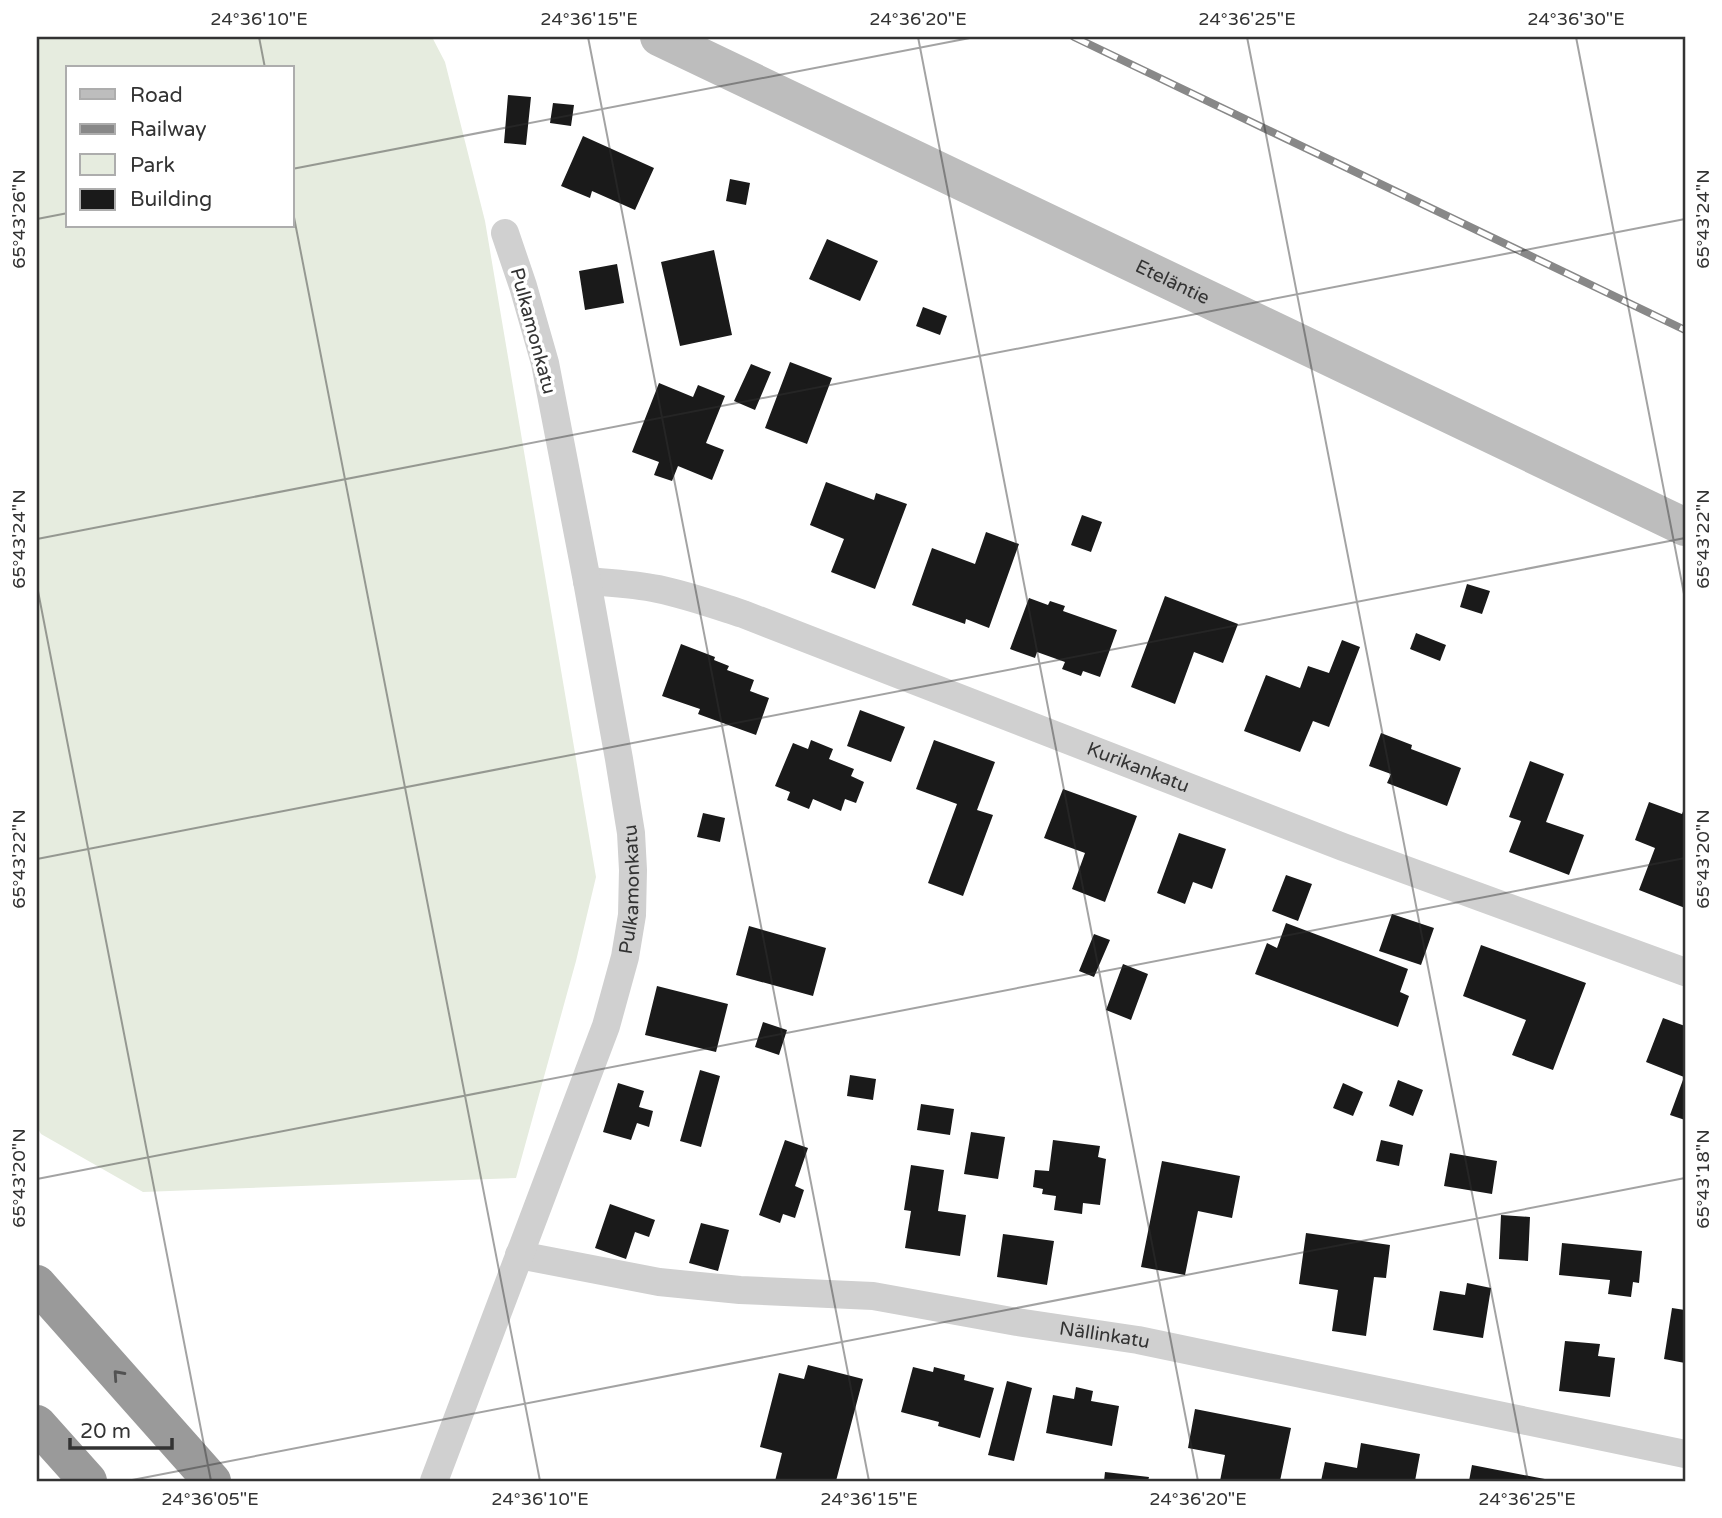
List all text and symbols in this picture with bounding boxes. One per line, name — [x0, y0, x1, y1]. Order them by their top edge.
text: 24°36'10"E — [210, 8, 308, 30]
text: 24°36'15"E — [540, 8, 638, 30]
text: 24°36'20"E — [869, 8, 967, 30]
text: 24°36'25"E — [1198, 8, 1296, 30]
text: 24°36'30"E — [1527, 8, 1625, 30]
legend — [66, 66, 294, 228]
text: Road — [130, 83, 183, 108]
text: Railway — [130, 117, 207, 142]
text: Park — [130, 153, 175, 178]
text: 65°43'26"N — [8, 169, 30, 269]
text: 65°43'24"N — [1692, 169, 1714, 269]
text: Building — [130, 187, 212, 212]
street label: Eteläntie — [1132, 255, 1213, 309]
street label: Pulkamonkatu — [506, 265, 560, 397]
text: 65°43'24"N — [8, 489, 30, 589]
text: 65°43'22"N — [1692, 489, 1714, 589]
street label: Kurikankatu — [1084, 738, 1193, 797]
text: 65°43'22"N — [8, 809, 30, 909]
text: 65°43'20"N — [1692, 809, 1714, 909]
street label: Pulkamonkatu — [615, 823, 644, 956]
text: 65°43'20"N — [8, 1128, 30, 1228]
text: 65°43'18"N — [1692, 1129, 1714, 1229]
street label: Nällinkatu — [1058, 1317, 1152, 1353]
one-way arrow — [114, 1371, 126, 1384]
scale bar — [70, 1406, 172, 1450]
text: 20 m — [80, 1419, 131, 1444]
text: 24°36'05"E — [161, 1488, 259, 1510]
text: 24°36'10"E — [491, 1488, 589, 1510]
text: 24°36'15"E — [820, 1488, 918, 1510]
text: 24°36'20"E — [1149, 1488, 1247, 1510]
text: 24°36'25"E — [1478, 1488, 1576, 1510]

